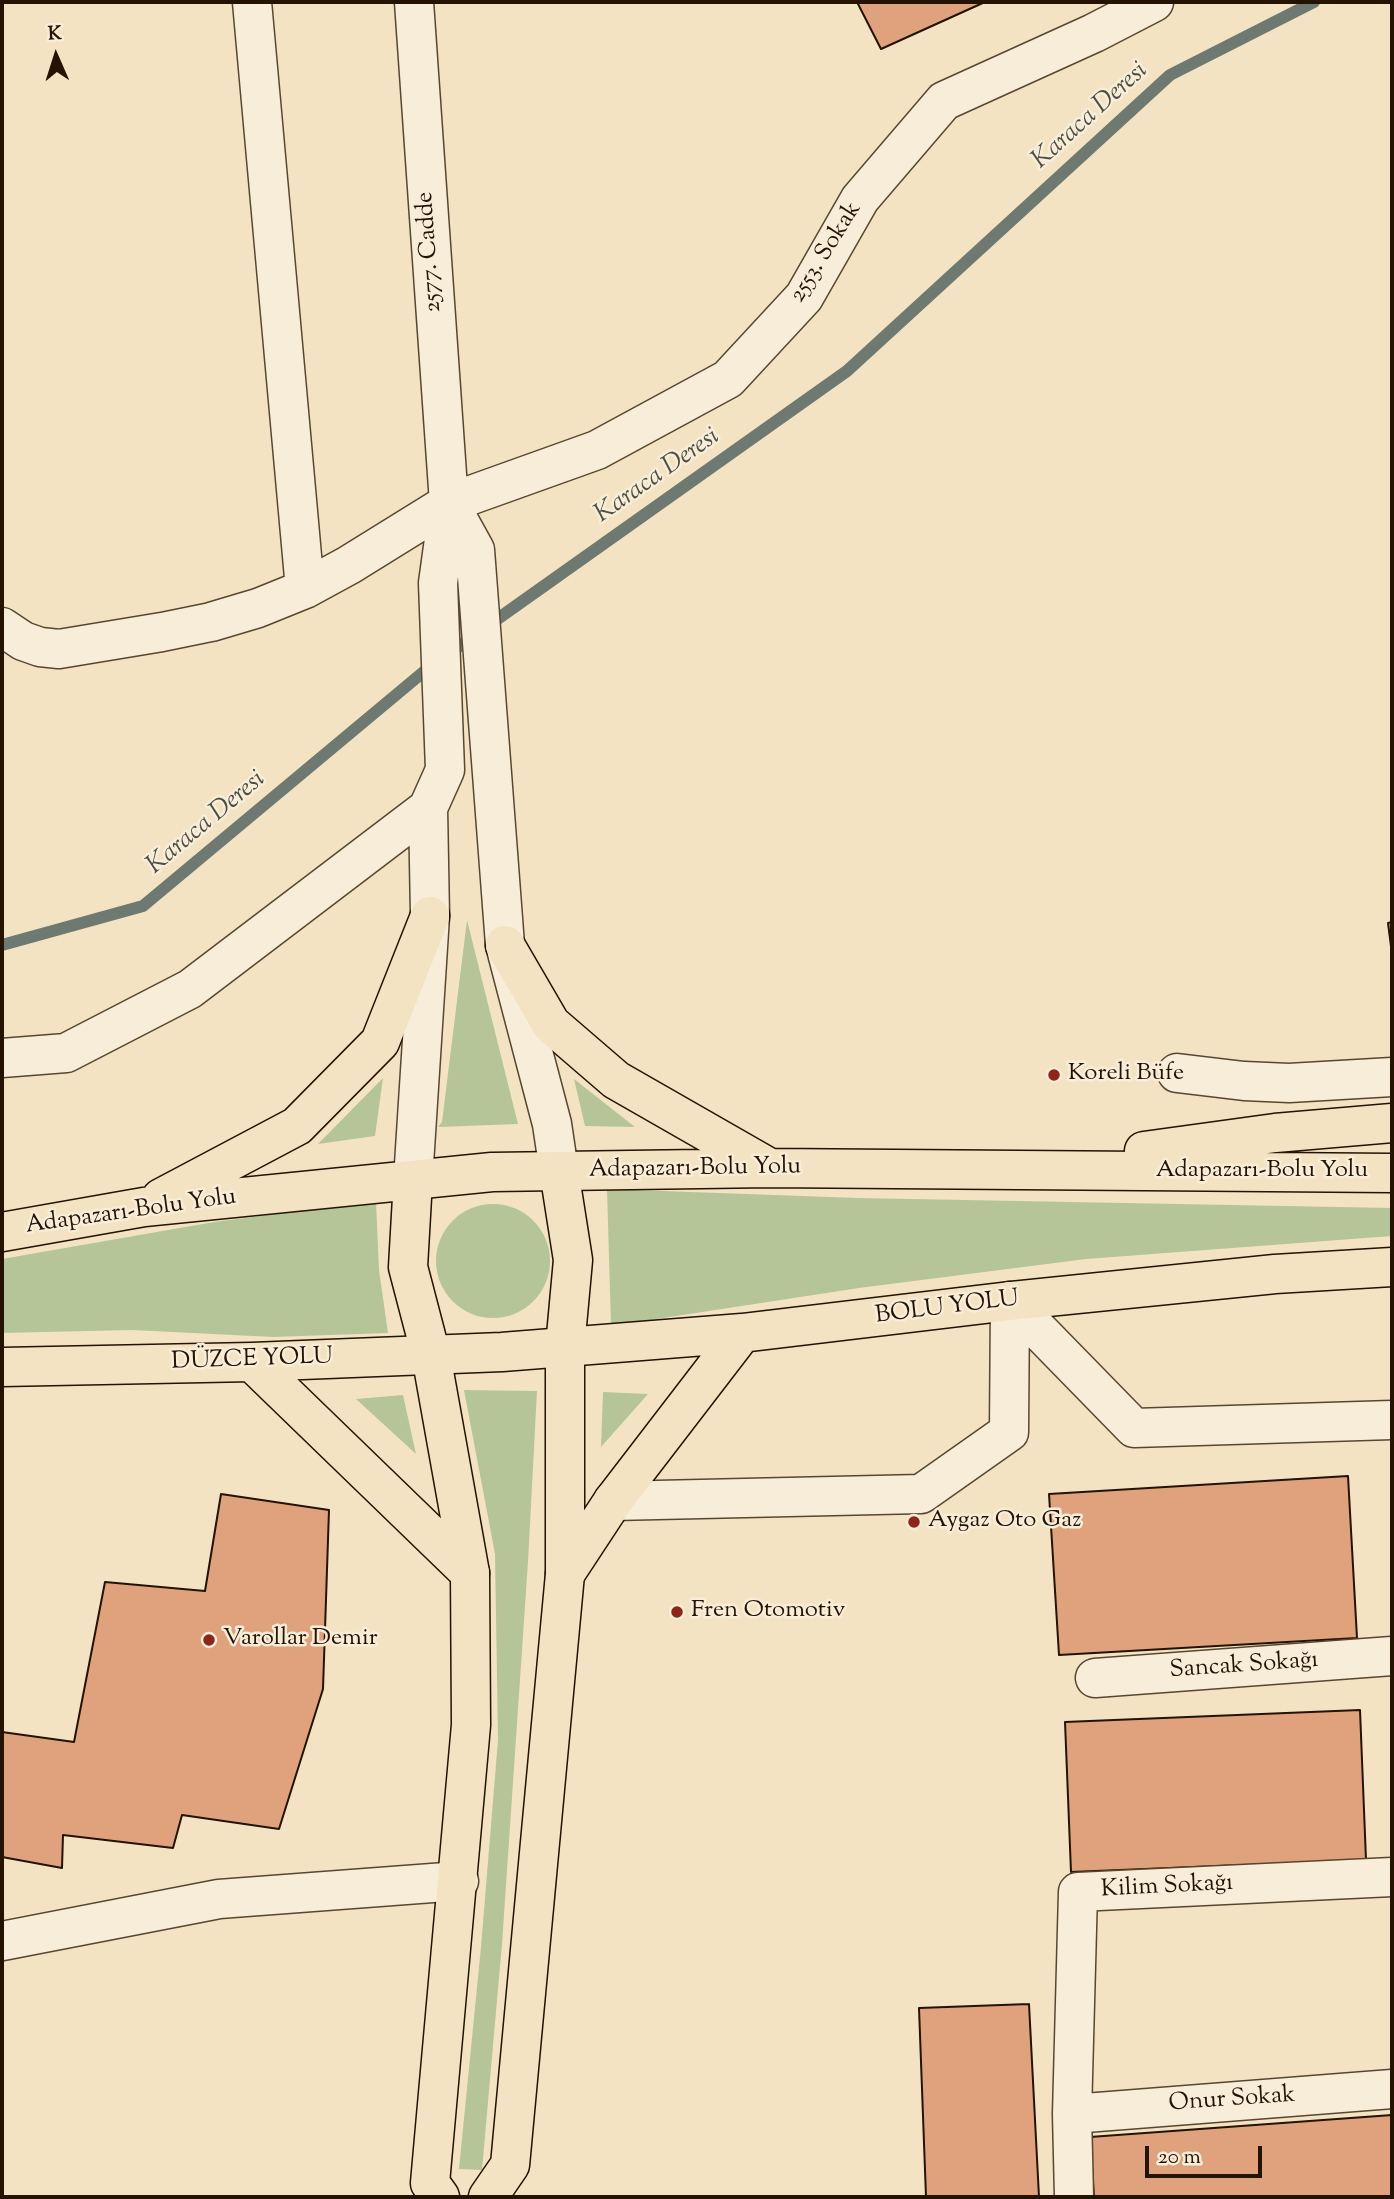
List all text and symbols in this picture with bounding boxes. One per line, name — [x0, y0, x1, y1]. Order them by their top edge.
north arrow — [21, 21, 91, 91]
text: K — [47, 21, 62, 48]
water label: Karaca Deresi — [1027, 57, 1155, 177]
street label: 2577. Cadde — [412, 191, 450, 313]
street label: 2553. Sokak — [785, 197, 869, 309]
water label: Karaca Deresi — [590, 423, 726, 531]
water label: Karaca Deresi — [141, 765, 273, 883]
place label: Koreli Büfe — [1068, 1061, 1184, 1089]
marker: Koreli Büfe — [1046, 1067, 1062, 1083]
street label: Adapazarı-Bolu Yolu — [589, 1154, 801, 1186]
street label: Adapazarı-Bolu Yolu — [1156, 1158, 1368, 1186]
street label: Adapazarı-Bolu Yolu — [24, 1184, 238, 1242]
street label: BOLU YOLU — [874, 1286, 1020, 1332]
street label: DÜZCE YOLU — [171, 1344, 333, 1378]
place label: Aygaz Oto Gaz — [928, 1508, 1081, 1536]
marker: Aygaz Oto Gaz — [906, 1514, 922, 1530]
place label: Fren Otomotiv — [691, 1598, 845, 1626]
marker: Fren Otomotiv — [669, 1604, 685, 1620]
place label: Varollar Demir — [223, 1626, 378, 1654]
marker: Varollar Demir — [201, 1632, 217, 1648]
street label: Sancak Sokağı — [1169, 1647, 1319, 1687]
street label: Kilim Sokağı — [1100, 1870, 1234, 1906]
street label: Onur Sokak — [1168, 2082, 1296, 2120]
scale bar — [1149, 2132, 1266, 2176]
text: 20 m — [1158, 2143, 1201, 2173]

